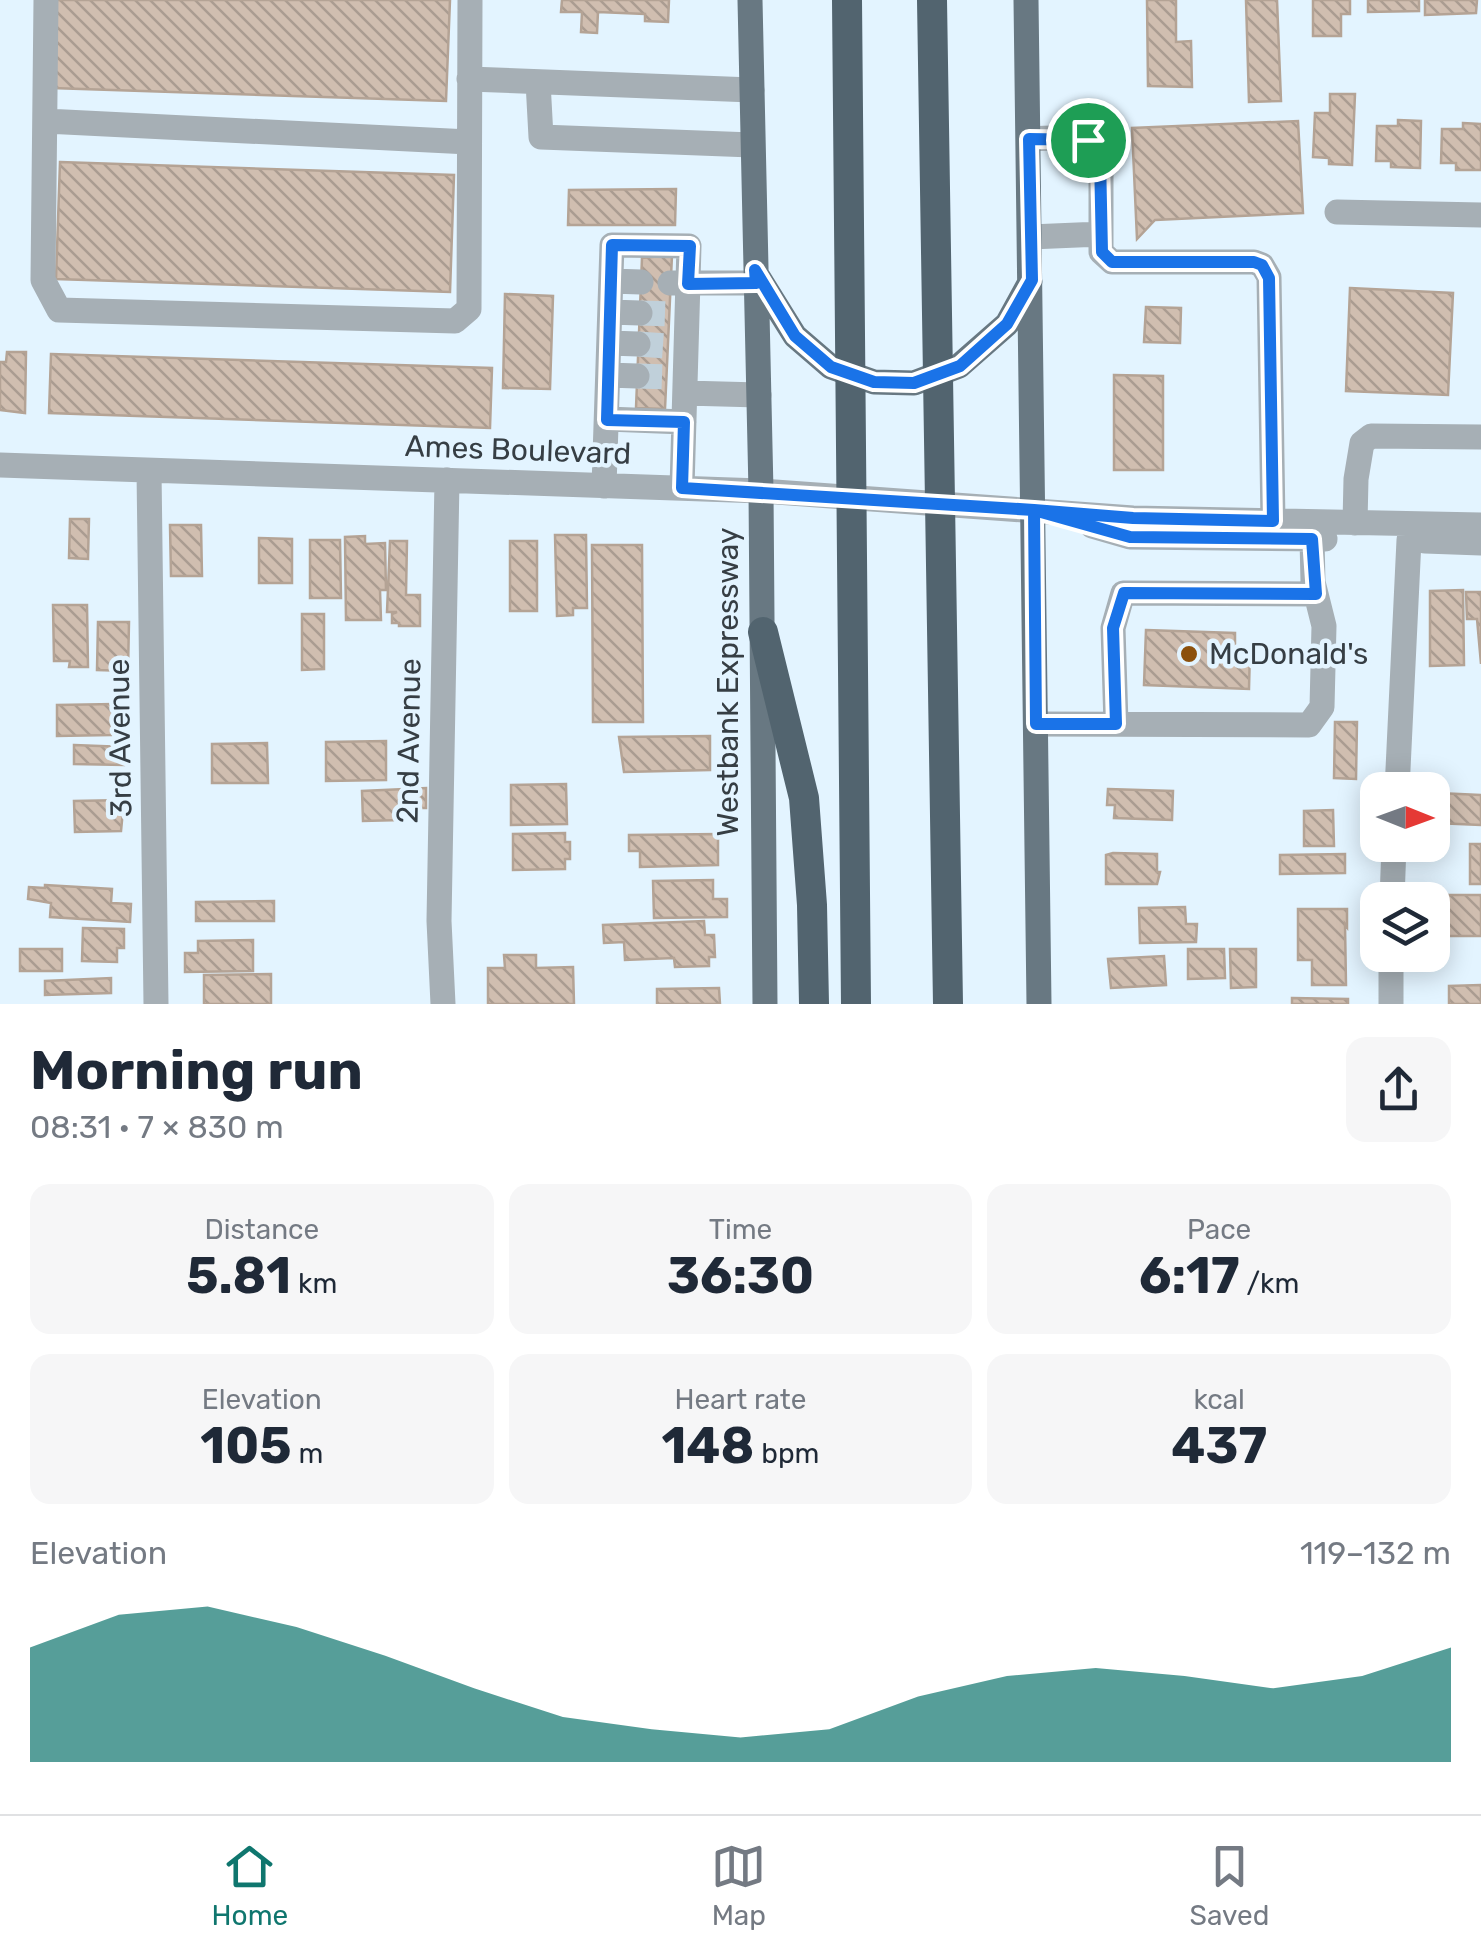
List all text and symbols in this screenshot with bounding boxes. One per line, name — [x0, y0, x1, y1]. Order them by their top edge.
pin — [1046, 98, 1131, 183]
icon: arrive — [1061, 113, 1116, 168]
street label: Ames Boulevard — [404, 428, 632, 472]
street label: Westbank Expressway — [710, 527, 746, 837]
place label: McDonald's — [1209, 636, 1368, 672]
marker: McDonald's — [1178, 643, 1200, 665]
street label: 3rd Avenue — [101, 658, 139, 818]
street label: 2nd Avenue — [390, 658, 428, 824]
north arrow — [1360, 772, 1450, 862]
map controls — [1360, 772, 1450, 972]
button: layers — [1360, 882, 1450, 972]
button: share — [1346, 1037, 1451, 1142]
text: Morning run — [30, 1038, 363, 1103]
text: 08:31 · 7 × 830 m — [30, 1108, 284, 1146]
text: Distance — [204, 1213, 319, 1246]
text: Time — [709, 1213, 772, 1246]
text: Pace — [1187, 1213, 1251, 1246]
text: 5.81 — [186, 1246, 291, 1306]
text: 36:30 — [667, 1246, 814, 1306]
text: 6:17 — [1139, 1246, 1240, 1306]
text: km — [291, 1267, 337, 1300]
text: /km — [1240, 1267, 1299, 1300]
text: Elevation — [202, 1383, 322, 1416]
text: Heart rate — [675, 1383, 806, 1416]
text: kcal — [1193, 1383, 1245, 1416]
text: 105 — [200, 1416, 292, 1476]
text: 148 — [662, 1416, 754, 1476]
text: 437 — [1171, 1416, 1267, 1476]
text: m — [292, 1437, 323, 1470]
text: bpm — [754, 1437, 819, 1470]
text: Elevation — [30, 1534, 167, 1572]
text: 119–132 m — [1300, 1534, 1451, 1572]
tab: Home — [212, 1839, 288, 1932]
tab: Map — [711, 1839, 766, 1932]
tab: Saved — [1189, 1839, 1269, 1932]

